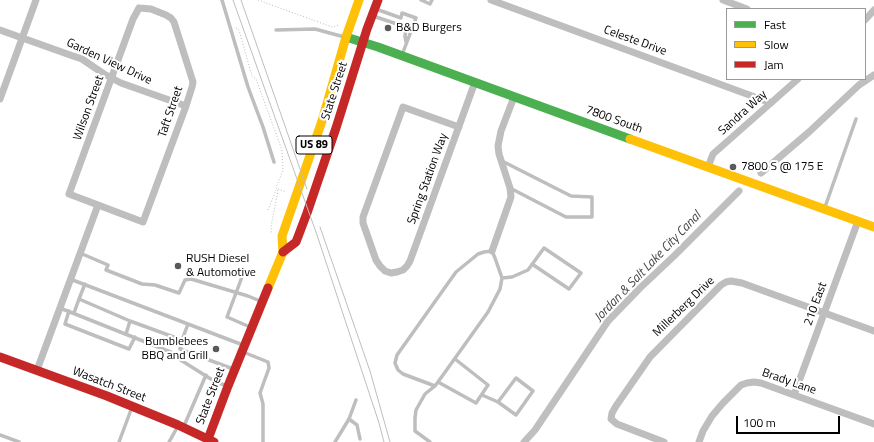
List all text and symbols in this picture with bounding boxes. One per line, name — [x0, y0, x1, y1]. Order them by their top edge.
legend — [726, 8, 866, 80]
text: Fast — [764, 15, 786, 34]
place label: B&D Burgers — [396, 21, 462, 35]
marker: B&D Burgers — [383, 23, 393, 33]
street label: Celeste Drive — [602, 23, 668, 59]
text: Slow — [764, 35, 789, 54]
street label: Garden View Drive — [64, 36, 154, 88]
text: Jam — [764, 55, 784, 74]
street label: State Street — [319, 60, 351, 122]
street label: Wilson Street — [71, 74, 107, 142]
street label: Taft Street — [156, 85, 186, 139]
street label: Sandra Way — [716, 87, 770, 139]
street label: 7800 South — [584, 103, 644, 137]
street label: Spring Station Way — [405, 131, 451, 227]
road number: US 89 — [296, 136, 332, 154]
place label: 7800 S @ 175 E — [741, 160, 823, 174]
marker: 7800 S @ 175 E — [728, 162, 738, 172]
water label: Jordan & Salt Lake City Canal — [591, 209, 705, 325]
place label: RUSH Diesel & Automotive — [186, 252, 256, 280]
marker: RUSH Diesel & Automotive — [173, 261, 183, 271]
street label: Millerberg Drive — [650, 274, 718, 340]
street label: 210 East — [801, 280, 831, 328]
place label: Bumblebees BBQ and Grill — [141, 335, 208, 363]
marker: Bumblebees BBQ and Grill — [211, 344, 221, 354]
street label: Wasatch Street — [70, 364, 148, 406]
street label: State Street — [193, 365, 229, 427]
street label: Brady Lane — [760, 366, 818, 398]
scale bar — [738, 408, 842, 434]
text: 100 m — [743, 413, 776, 432]

